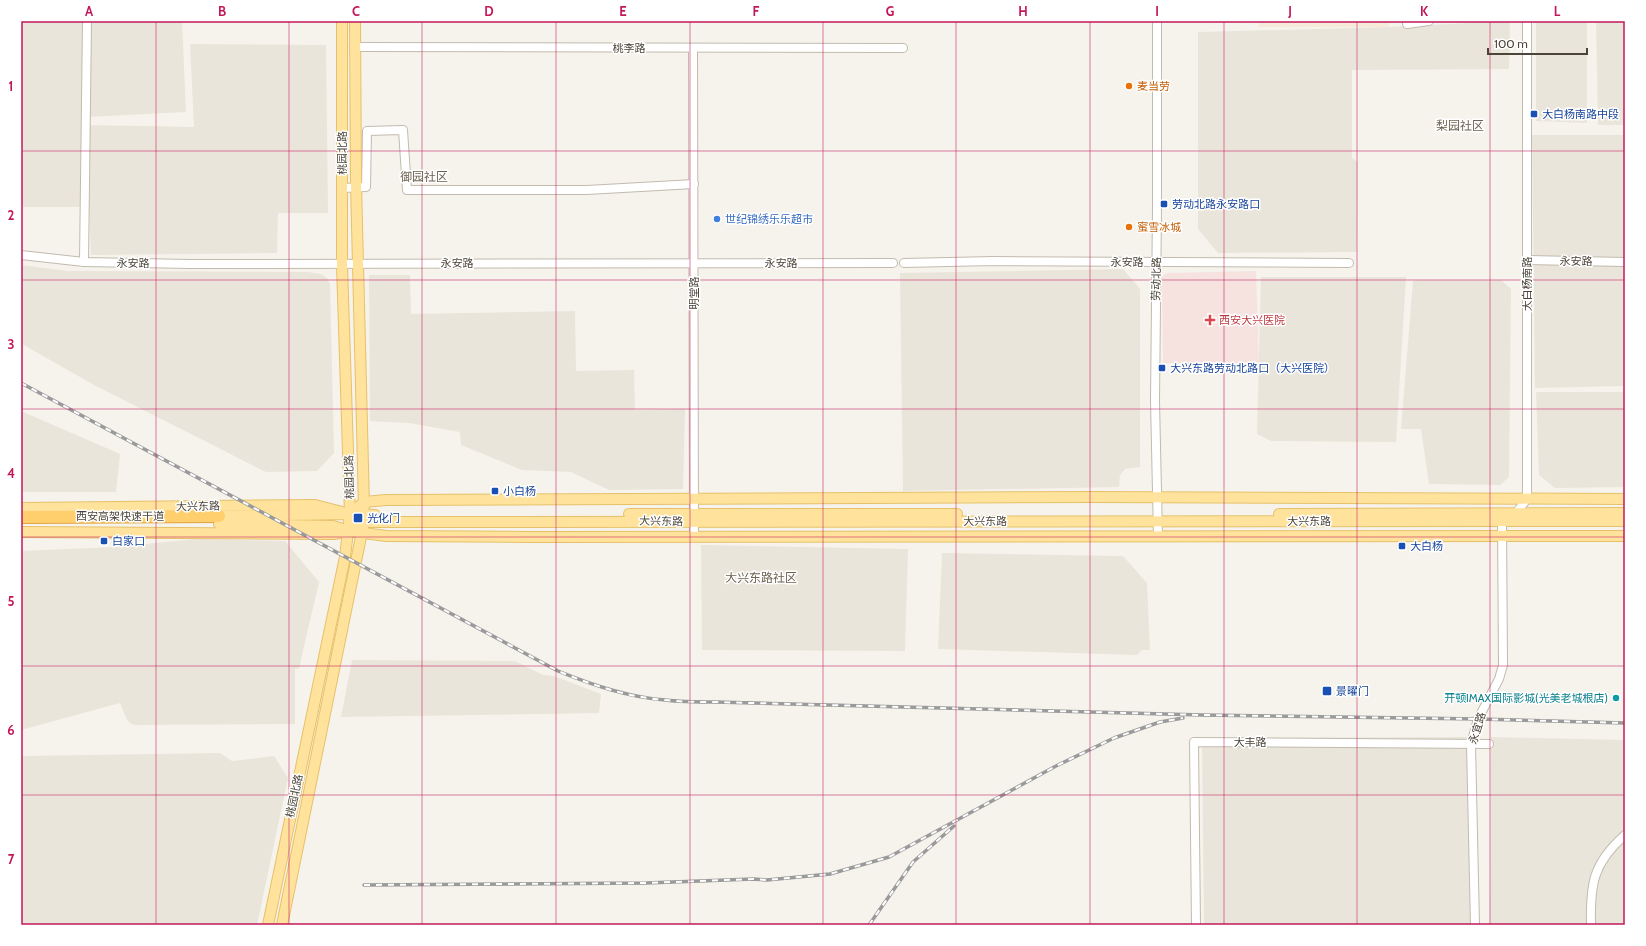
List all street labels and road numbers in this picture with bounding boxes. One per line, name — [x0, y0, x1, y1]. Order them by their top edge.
street label: 桃李路 — [613, 41, 646, 55]
street label: 桃园北路 — [335, 131, 349, 175]
street label: 永安路 — [1559, 254, 1593, 268]
street label: 永安路 — [1111, 255, 1144, 269]
street label: 永安路 — [116, 256, 150, 270]
street label: 永安路 — [441, 256, 474, 270]
street label: 永安路 — [765, 256, 798, 270]
street label: 劳动北路 — [1149, 257, 1163, 301]
street label: 大白杨南路 — [1520, 257, 1534, 312]
street label: 明堂路 — [687, 277, 701, 310]
street label: 桃园北路 — [342, 455, 356, 499]
street label: 大兴东路 — [176, 499, 220, 513]
street label: 西安高架快速干道 — [76, 509, 164, 523]
street label: 大兴东路 — [639, 514, 683, 528]
street label: 大兴东路 — [963, 514, 1007, 528]
street label: 大兴东路 — [1287, 514, 1331, 528]
street label: 永宜路 — [1465, 710, 1489, 746]
street label: 大丰路 — [1234, 735, 1267, 749]
street label: 桃园北路 — [283, 773, 305, 819]

